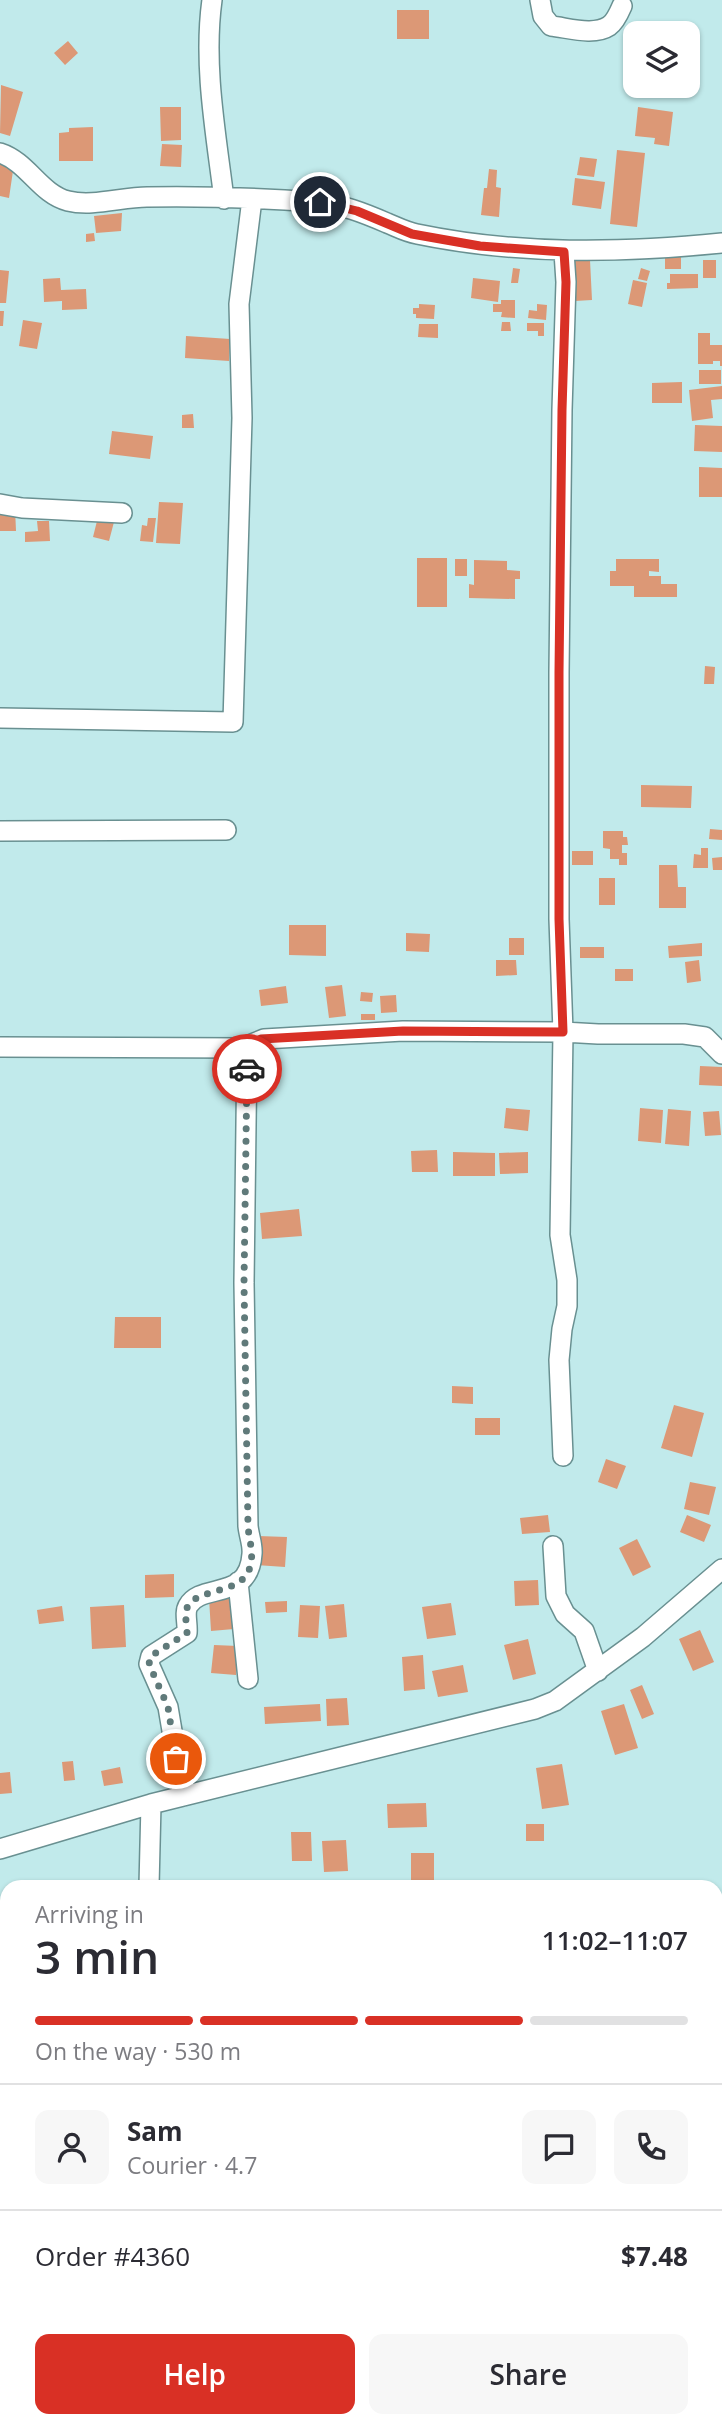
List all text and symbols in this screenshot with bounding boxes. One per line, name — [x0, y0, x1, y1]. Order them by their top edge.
map controls — [623, 21, 700, 98]
button: layers — [623, 21, 700, 98]
pin — [290, 172, 350, 232]
icon: home — [301, 183, 339, 221]
courier — [212, 1034, 282, 1104]
icon: car — [228, 1050, 266, 1088]
pin — [146, 1729, 206, 1789]
icon: bag — [157, 1740, 195, 1778]
text: Arriving in — [35, 1898, 144, 1930]
text: 11:02–11:07 — [542, 1922, 688, 1958]
text: 3 min — [35, 1925, 159, 1987]
text: On the way · 530 m — [35, 2035, 241, 2067]
button: person — [35, 2110, 109, 2184]
button: chat — [522, 2110, 596, 2184]
button: phone — [614, 2110, 688, 2184]
text: Sam — [127, 2113, 183, 2149]
text: Courier · 4.7 — [127, 2149, 257, 2181]
text: Order #4360 — [35, 2238, 190, 2274]
text: $7.48 — [621, 2238, 688, 2274]
button: Help — [35, 2334, 355, 2414]
button: Share — [369, 2334, 688, 2414]

